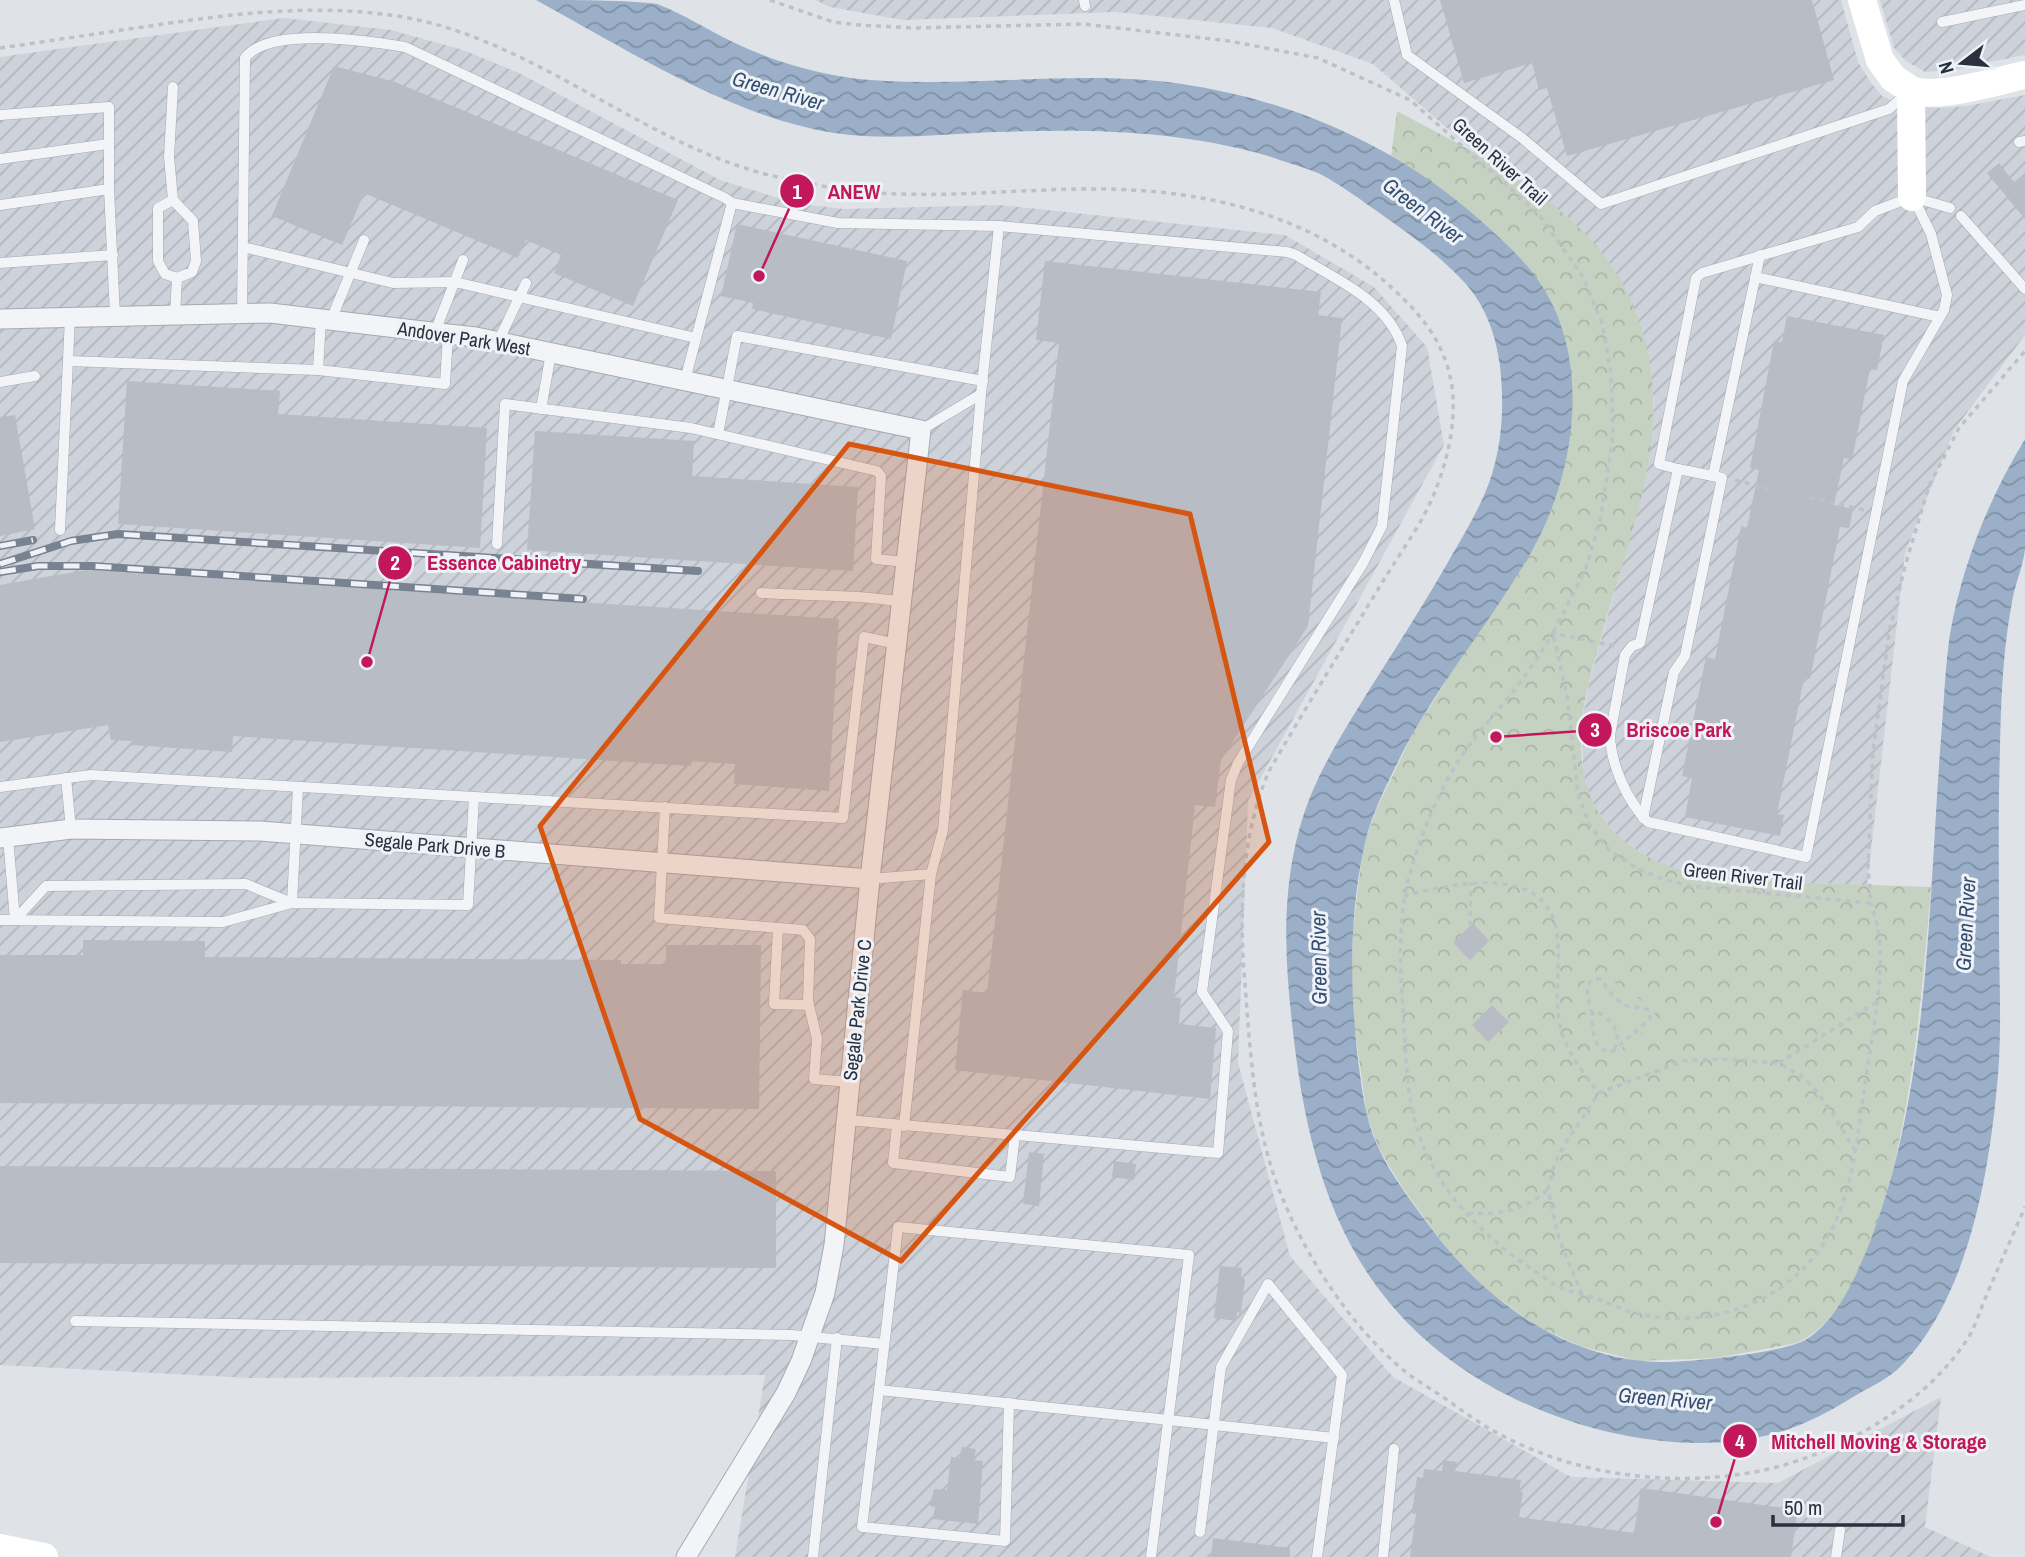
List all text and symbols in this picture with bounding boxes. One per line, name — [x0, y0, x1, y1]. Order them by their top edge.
north arrow — [1927, 28, 1997, 98]
text: N — [1932, 59, 1960, 77]
water label: Green River — [729, 64, 828, 118]
street label: Green River Trail — [1447, 111, 1553, 211]
callout: ANEW — [779, 170, 895, 212]
water label: Green River — [1377, 171, 1470, 251]
text: 1 — [792, 177, 802, 206]
text: ANEW — [828, 177, 881, 206]
street label: Andover Park West — [395, 315, 533, 361]
callout: Essence Cabinetry — [378, 542, 595, 584]
text: 2 — [390, 548, 400, 577]
text: Essence Cabinetry — [427, 548, 581, 577]
callout: Briscoe Park — [1577, 709, 1746, 751]
text: 3 — [1590, 715, 1600, 744]
text: Briscoe Park — [1626, 715, 1732, 744]
street label: Segale Park Drive B — [364, 826, 506, 864]
street label: Green River Trail — [1682, 856, 1804, 896]
water label: Green River — [1949, 875, 1983, 972]
water label: Green River — [1303, 910, 1334, 1005]
street label: Segale Park Drive C — [837, 938, 877, 1082]
water label: Green River — [1617, 1380, 1714, 1417]
callout: Mitchell Moving & Storage — [1723, 1420, 2001, 1462]
text: 4 — [1735, 1427, 1745, 1456]
text: Mitchell Moving & Storage — [1771, 1427, 1987, 1456]
scale bar — [1773, 1484, 1902, 1528]
text: 50 m — [1784, 1493, 1822, 1522]

